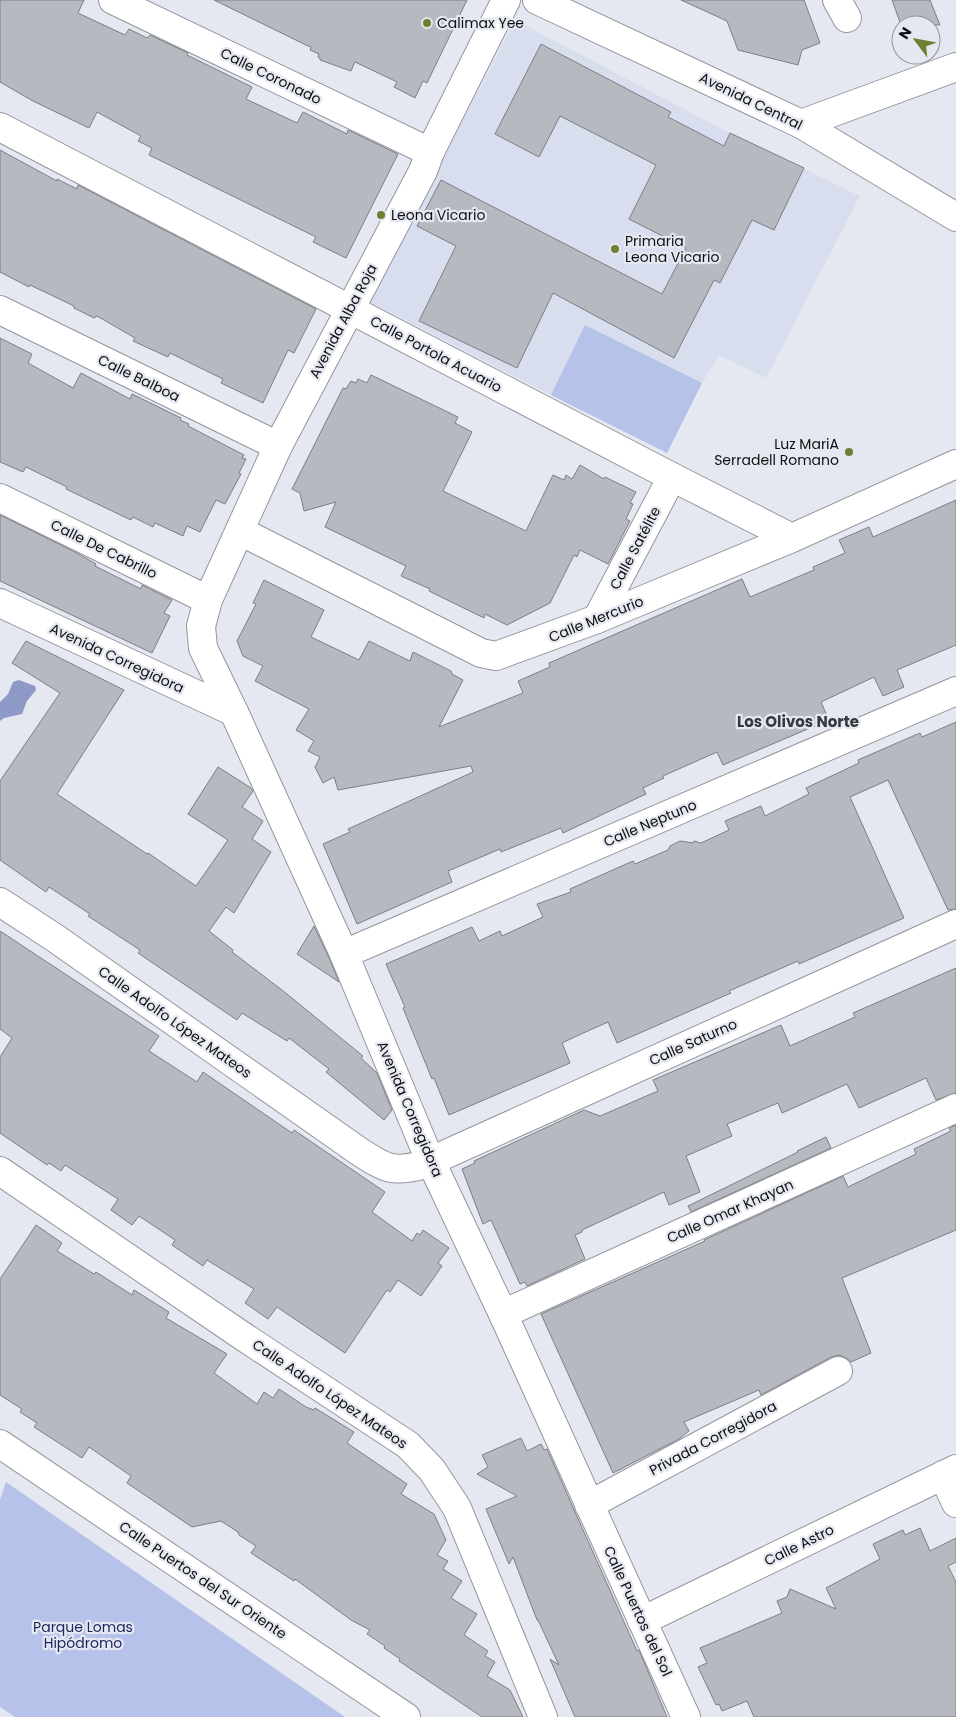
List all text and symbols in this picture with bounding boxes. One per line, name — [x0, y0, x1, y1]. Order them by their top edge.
place label: Calimax Yee — [437, 13, 524, 33]
north arrow — [891, 15, 941, 65]
marker: Calimax Yee — [421, 17, 433, 29]
text: N — [894, 23, 916, 43]
street label: Calle Coronado — [217, 43, 325, 109]
street label: Avenida Central — [696, 67, 806, 135]
place label: Leona Vicario — [391, 205, 485, 225]
marker: Leona Vicario — [375, 209, 387, 221]
place label: Primaria Leona Vicario — [625, 231, 719, 267]
marker: Primaria Leona Vicario — [609, 243, 621, 255]
street label: Avenida Alba Roja — [304, 260, 382, 382]
street label: Calle Portola Acuario — [367, 311, 505, 397]
street label: Calle Balboa — [95, 350, 183, 406]
place label: Luz MariA Serradell Romano — [714, 434, 839, 470]
marker: Luz MariA Serradell Romano — [843, 446, 855, 458]
street label: Calle Satélite — [605, 503, 666, 593]
street label: Calle De Cabrillo — [47, 515, 161, 583]
street label: Calle Mercurio — [546, 591, 646, 647]
street label: Avenida Corregidora — [47, 618, 187, 698]
district label: Los Olivos Norte — [737, 711, 859, 732]
street label: Calle Neptuno — [600, 794, 700, 852]
street label: Calle Adolfo López Mateos — [94, 961, 256, 1083]
street label: Calle Saturno — [646, 1014, 740, 1070]
street label: Avenida Corregidora — [372, 1038, 448, 1180]
street label: Calle Omar Khayan — [664, 1174, 796, 1248]
street label: Calle Adolfo López Mateos — [249, 1335, 411, 1453]
street label: Privada Corregidora — [646, 1396, 780, 1480]
street label: Calle Puertos del Sur Oriente — [115, 1516, 291, 1644]
street label: Calle Astro — [761, 1519, 837, 1571]
street label: Calle Puertos del Sol — [599, 1543, 677, 1679]
park label: Parque Lomas Hipódromo — [33, 1617, 133, 1653]

